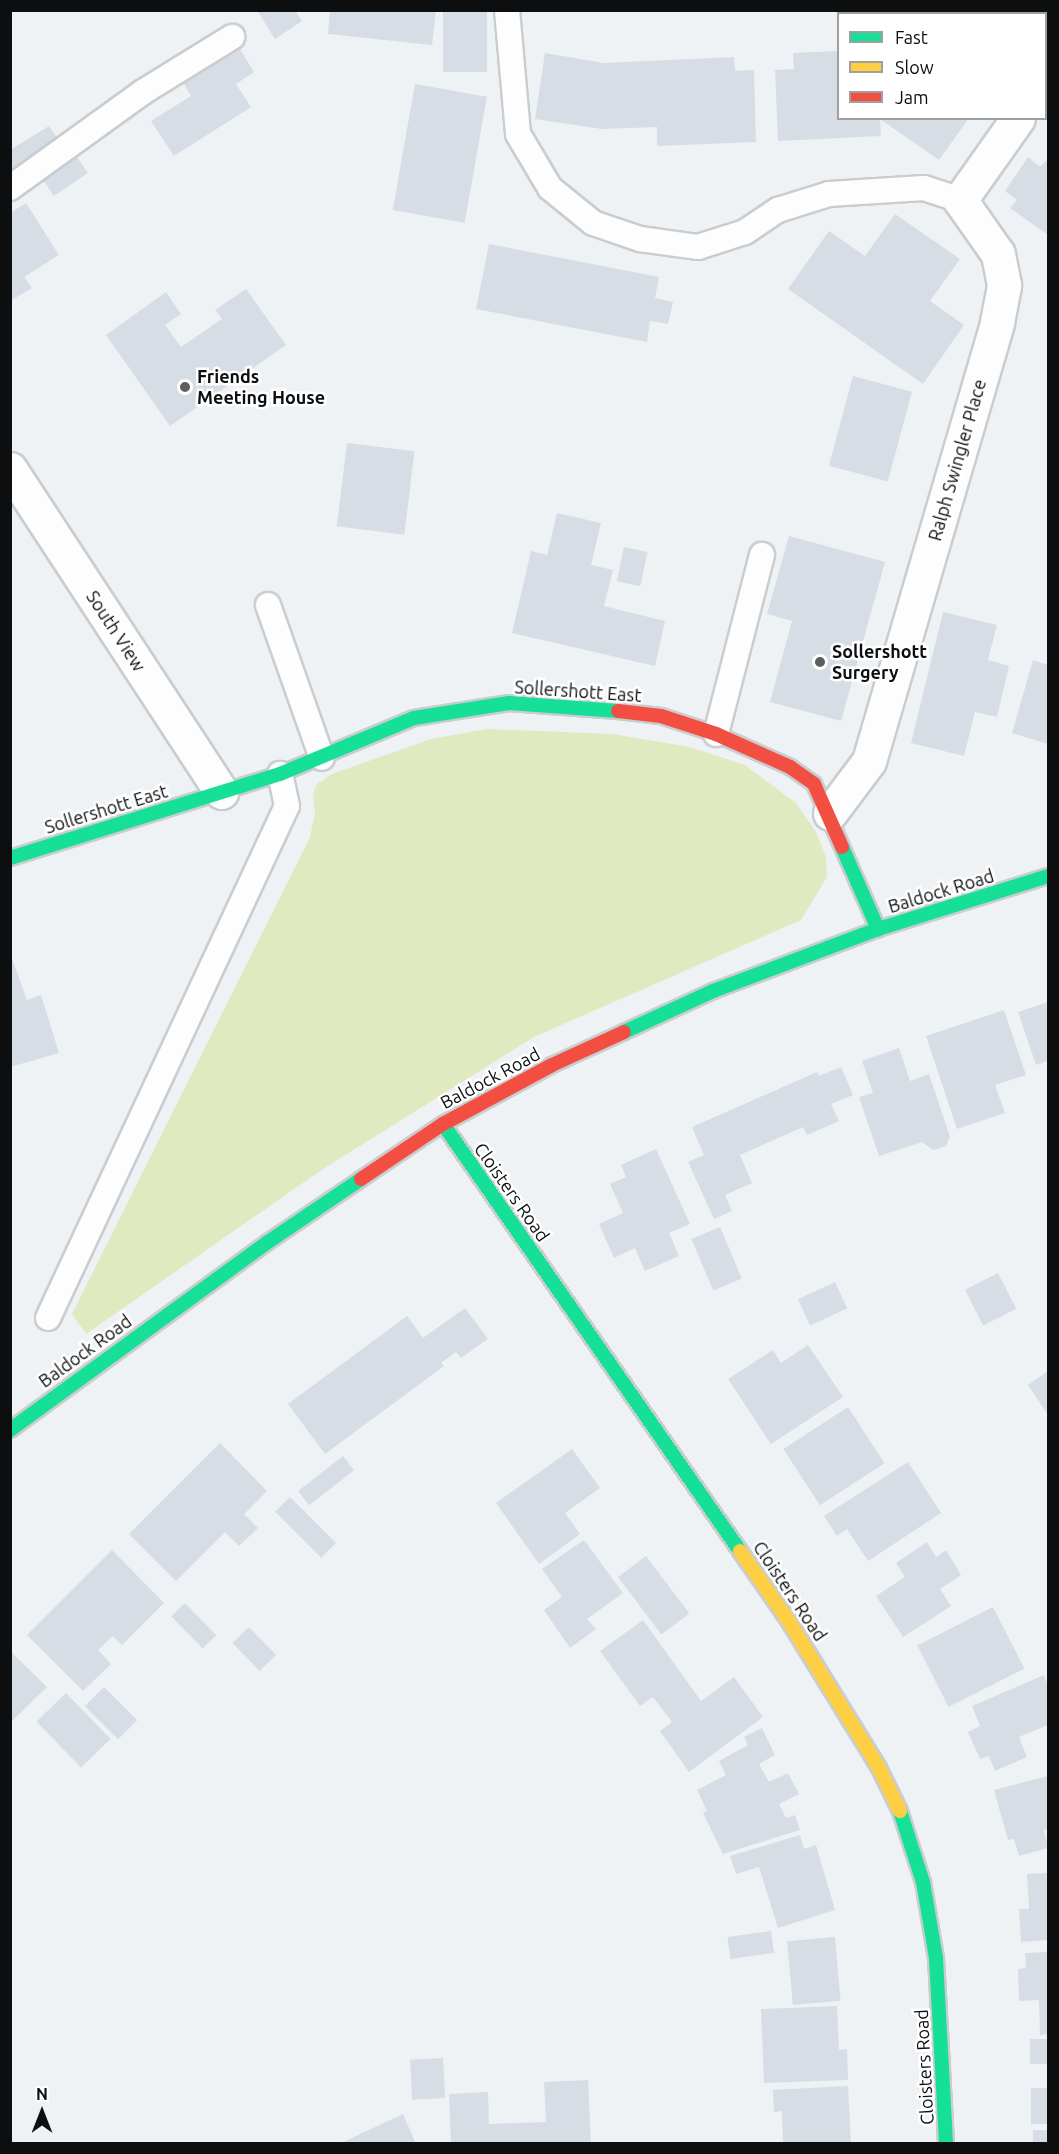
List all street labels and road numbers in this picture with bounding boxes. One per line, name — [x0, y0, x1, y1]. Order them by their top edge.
street label: Ralph Swingler Place — [924, 377, 990, 543]
street label: South View — [82, 587, 150, 675]
street label: Sollershott East — [514, 676, 642, 706]
street label: Sollershott East — [42, 780, 170, 838]
street label: Baldock Road — [885, 865, 997, 917]
street label: Baldock Road — [437, 1043, 543, 1113]
street label: Cloisters Road — [470, 1138, 554, 1246]
street label: Baldock Road — [34, 1310, 136, 1392]
street label: Cloisters Road — [749, 1537, 831, 1645]
street label: Cloisters Road — [910, 2009, 938, 2125]

